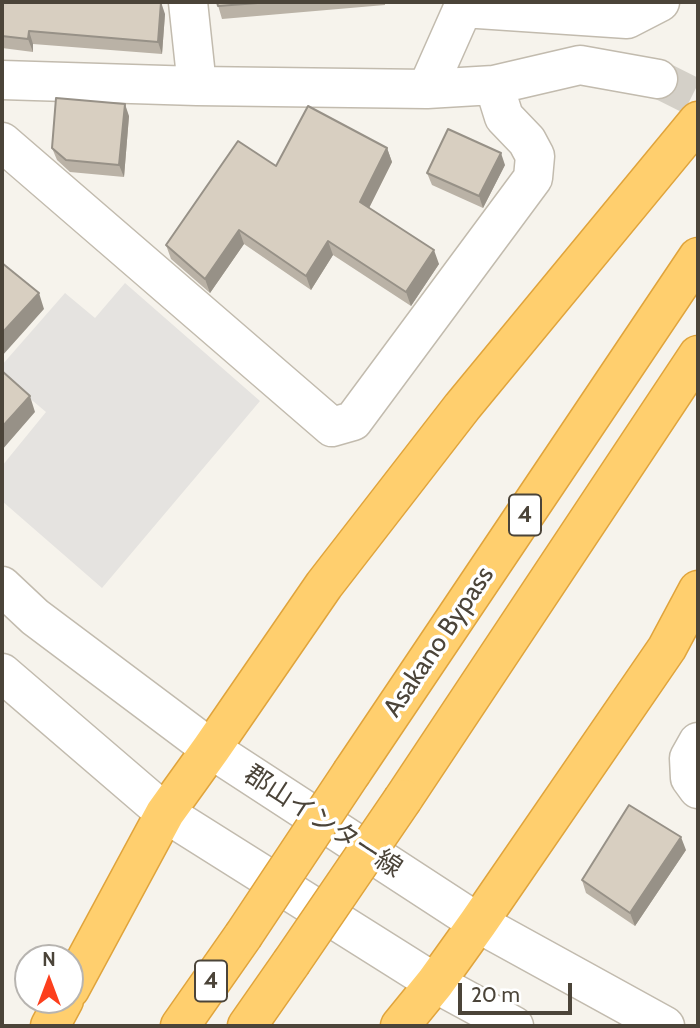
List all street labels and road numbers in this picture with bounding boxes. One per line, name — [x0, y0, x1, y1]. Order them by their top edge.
road number: 4 — [509, 494, 541, 536]
street label: Asakano Bypass — [377, 561, 501, 723]
street label: 郡山インター線 — [238, 759, 408, 885]
road number: 4 — [195, 960, 227, 1001]

